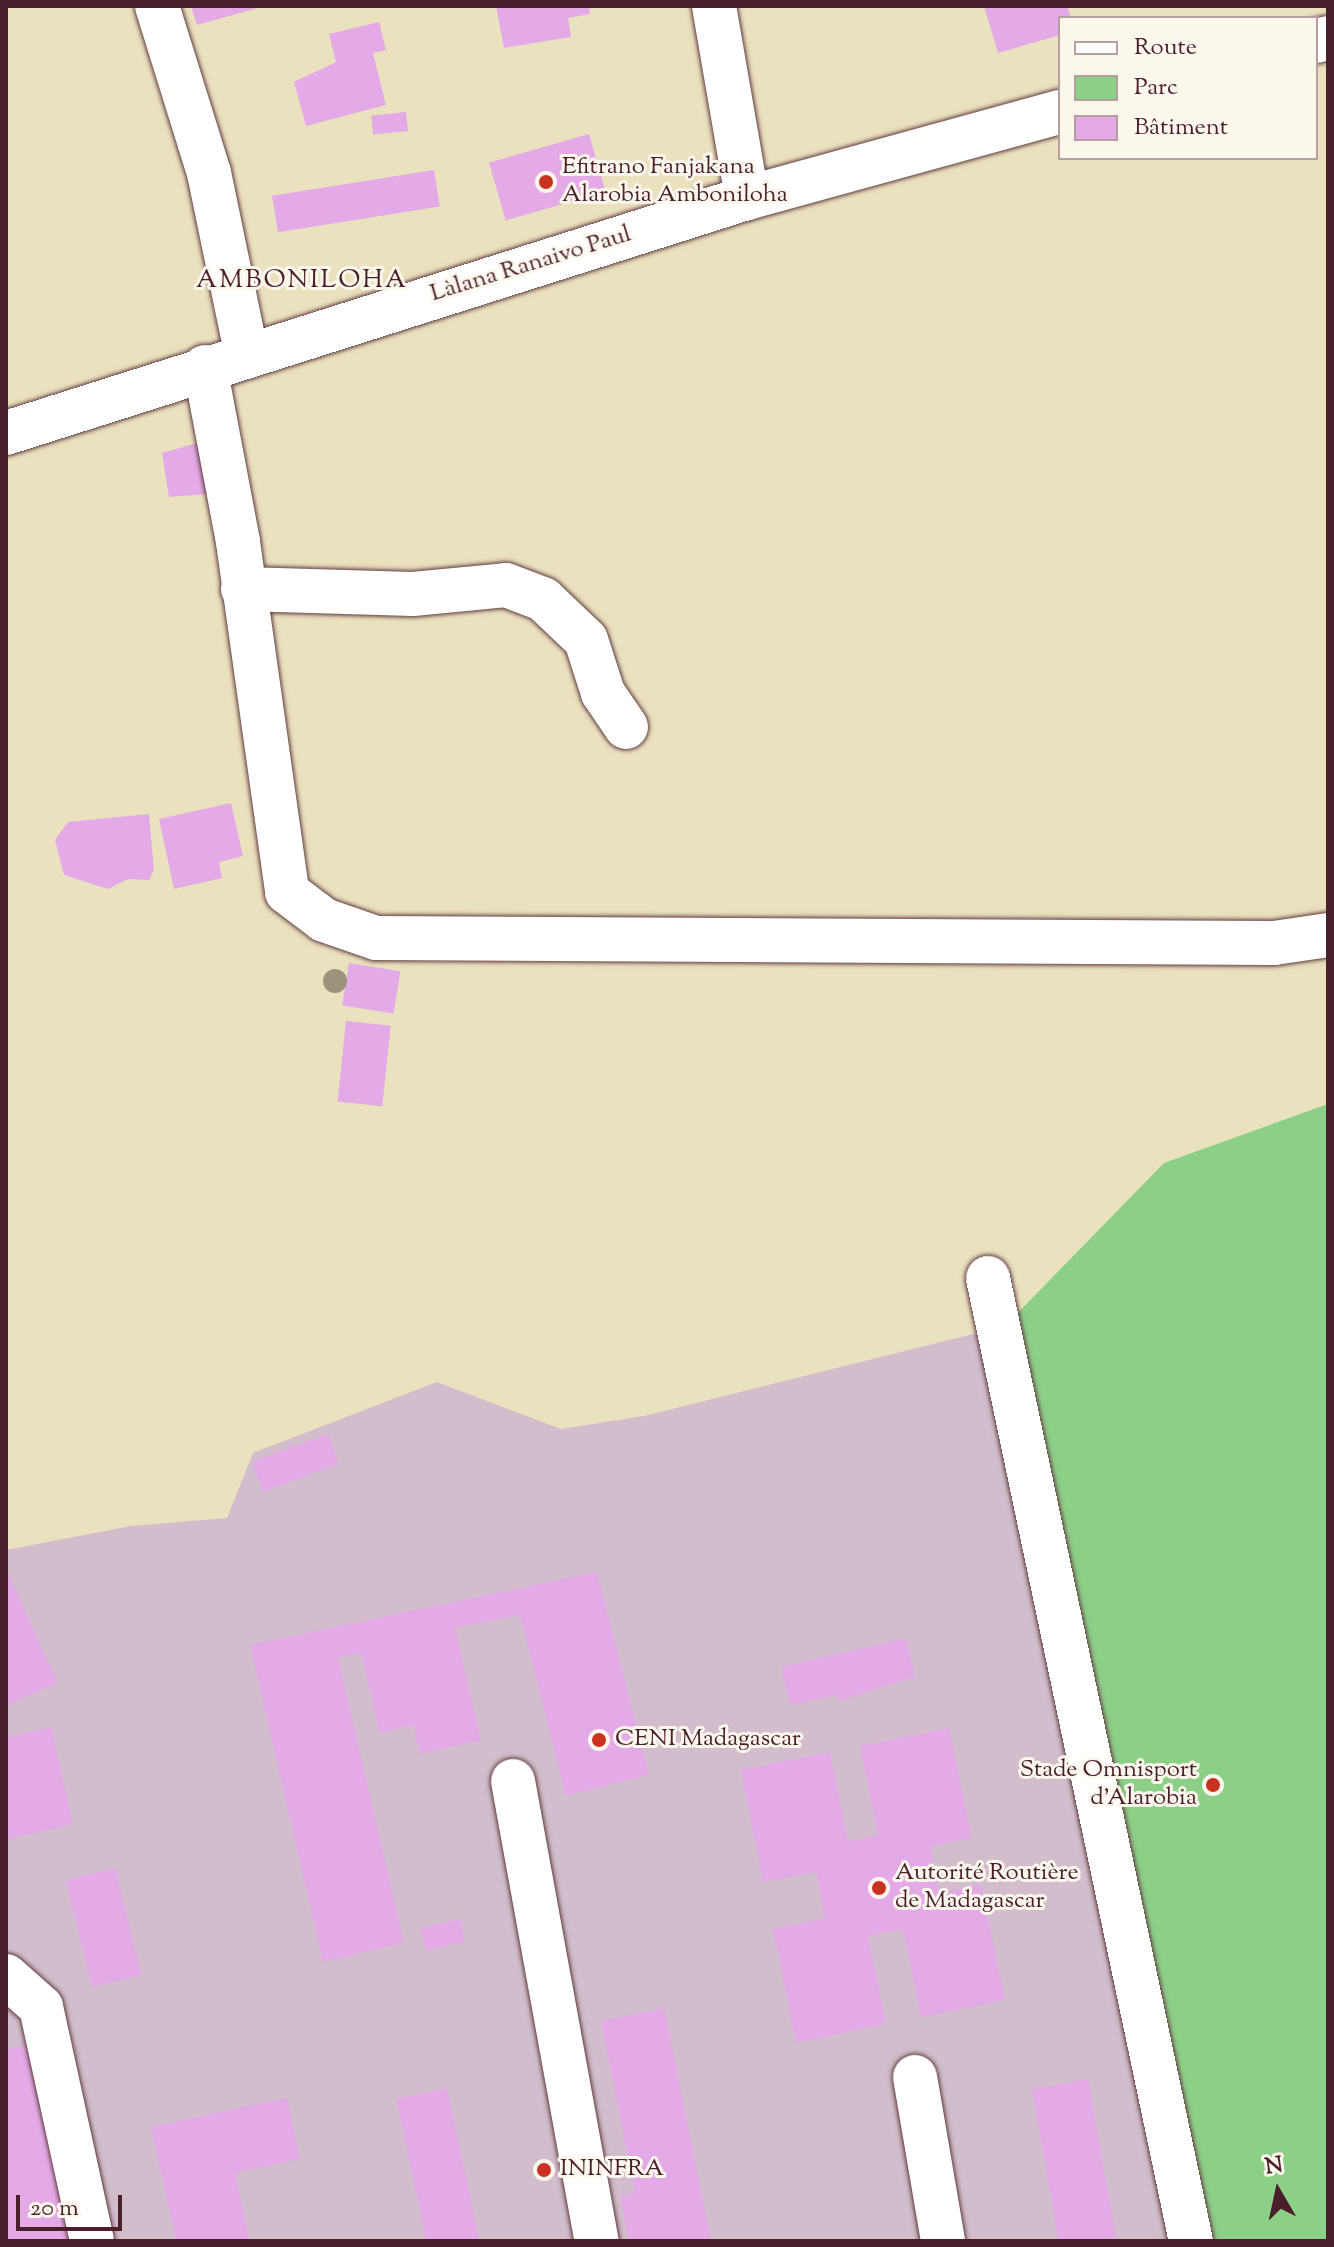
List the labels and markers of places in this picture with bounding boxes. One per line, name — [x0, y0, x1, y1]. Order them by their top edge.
place label: Efitrano Fanjakana Alarobia Amboniloha — [562, 154, 788, 210]
marker: Efitrano Fanjakana Alarobia Amboniloha — [537, 173, 555, 191]
place label: CENI Madagascar — [615, 1726, 801, 1754]
marker: CENI Madagascar — [590, 1731, 608, 1749]
place label: Stade Omnisport d'Alarobia — [1020, 1757, 1197, 1813]
marker: Stade Omnisport d'Alarobia — [1204, 1776, 1222, 1794]
place label: Autorité Routière de Madagascar — [895, 1860, 1079, 1916]
marker: Autorité Routière de Madagascar — [870, 1879, 888, 1897]
place label: ININFRA — [560, 2156, 664, 2184]
marker: ININFRA — [535, 2161, 553, 2179]

